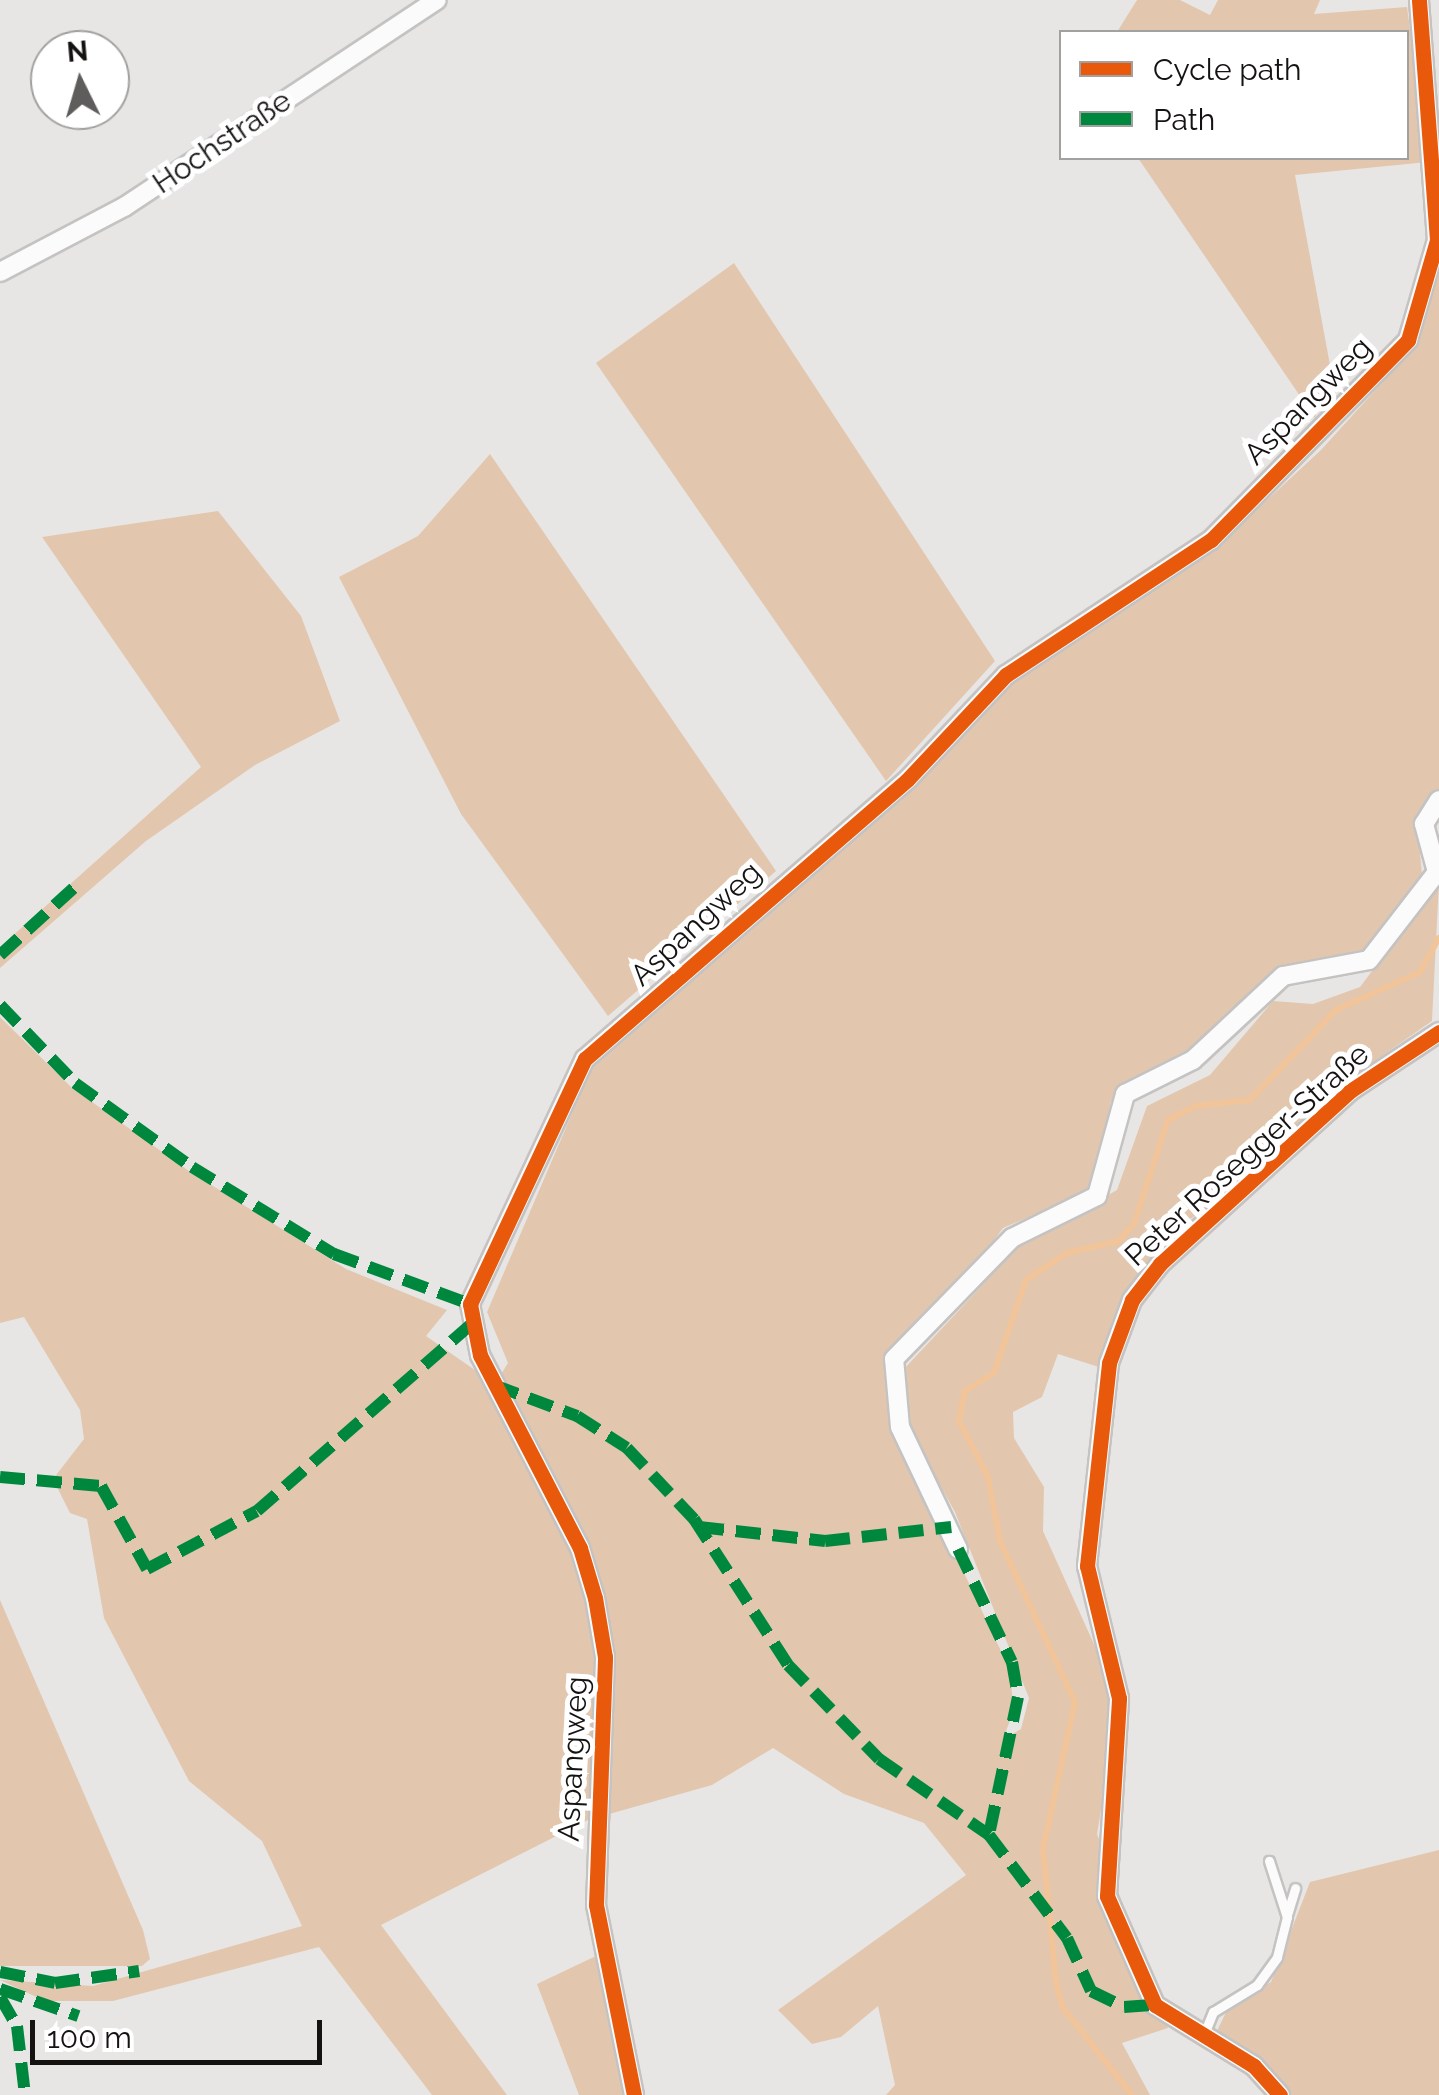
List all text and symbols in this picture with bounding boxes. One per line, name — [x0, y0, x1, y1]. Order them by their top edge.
north arrow — [30, 30, 130, 130]
legend — [1059, 30, 1409, 160]
text: N — [65, 34, 90, 69]
text: Cycle path — [1153, 52, 1301, 87]
street label: Hochstraße — [146, 83, 298, 201]
text: Path — [1153, 102, 1215, 137]
street label: Aspangweg — [1237, 330, 1379, 472]
street label: Aspangweg — [623, 854, 769, 994]
street label: Peter Rosegger-Straße — [1117, 1036, 1377, 1274]
street label: Aspangweg — [551, 1675, 595, 1843]
scale bar — [35, 2000, 328, 2062]
text: 100 m — [47, 2020, 132, 2055]

